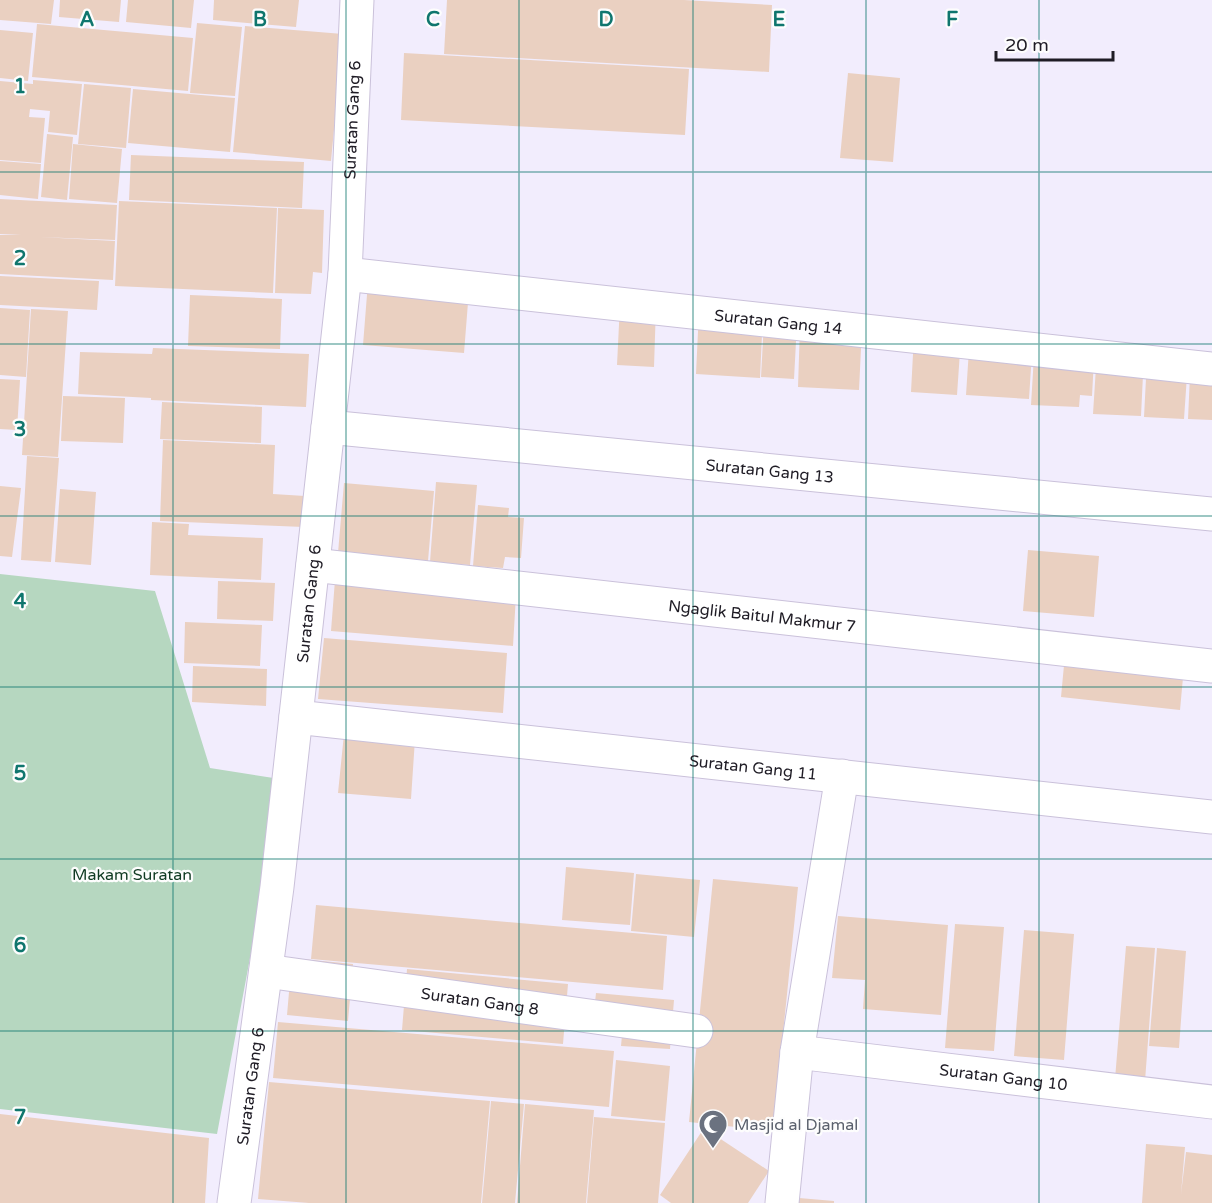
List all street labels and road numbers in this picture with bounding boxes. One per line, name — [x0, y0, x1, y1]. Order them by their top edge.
street label: Suratan Gang 6 — [340, 60, 365, 180]
street label: Suratan Gang 14 — [713, 306, 843, 339]
street label: Suratan Gang 13 — [705, 455, 835, 488]
street label: Suratan Gang 6 — [293, 544, 326, 664]
street label: Ngaglik Baitul Makmur 7 — [667, 596, 857, 637]
street label: Suratan Gang 11 — [688, 751, 818, 785]
street label: Suratan Gang 8 — [420, 984, 540, 1020]
street label: Suratan Gang 6 — [233, 1026, 269, 1146]
street label: Suratan Gang 10 — [938, 1060, 1068, 1096]

